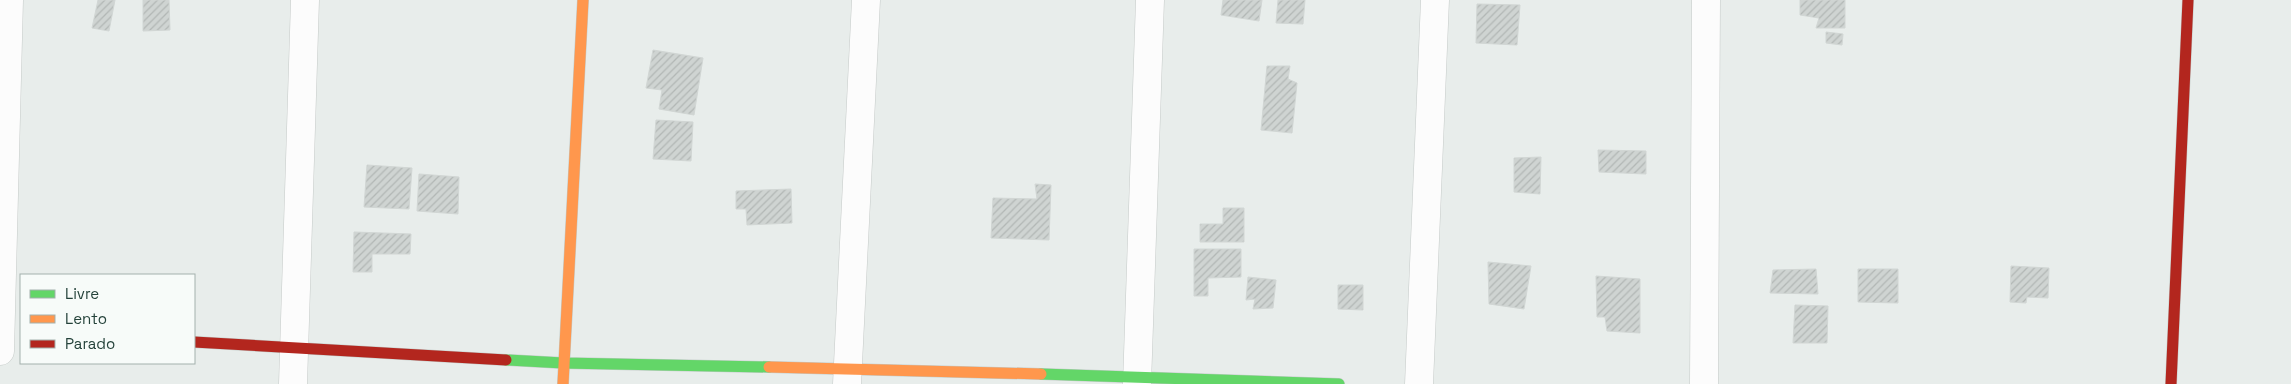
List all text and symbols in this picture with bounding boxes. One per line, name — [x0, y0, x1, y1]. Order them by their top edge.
legend — [20, 274, 195, 364]
text: Livre — [65, 284, 99, 303]
text: Lento — [65, 309, 107, 328]
text: Parado — [65, 334, 115, 353]

